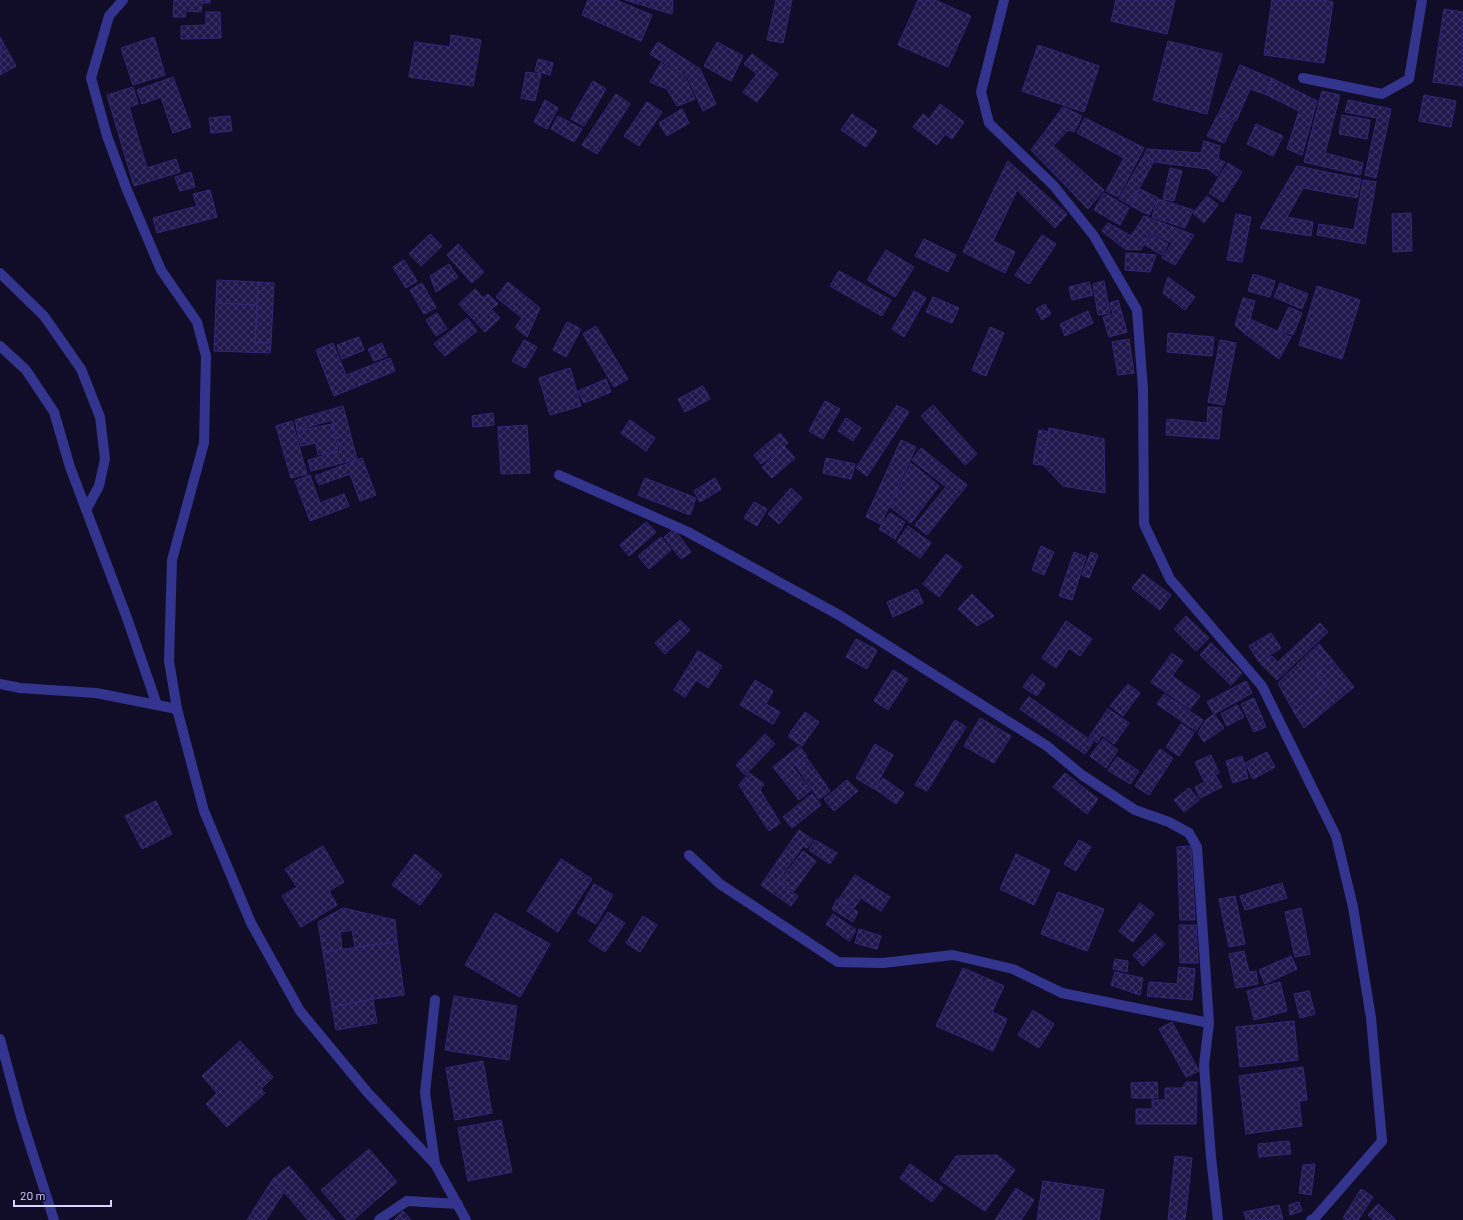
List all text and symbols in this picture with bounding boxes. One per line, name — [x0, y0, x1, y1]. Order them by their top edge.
scale bar — [14, 1182, 111, 1208]
text: 20 m — [20, 1188, 46, 1202]

